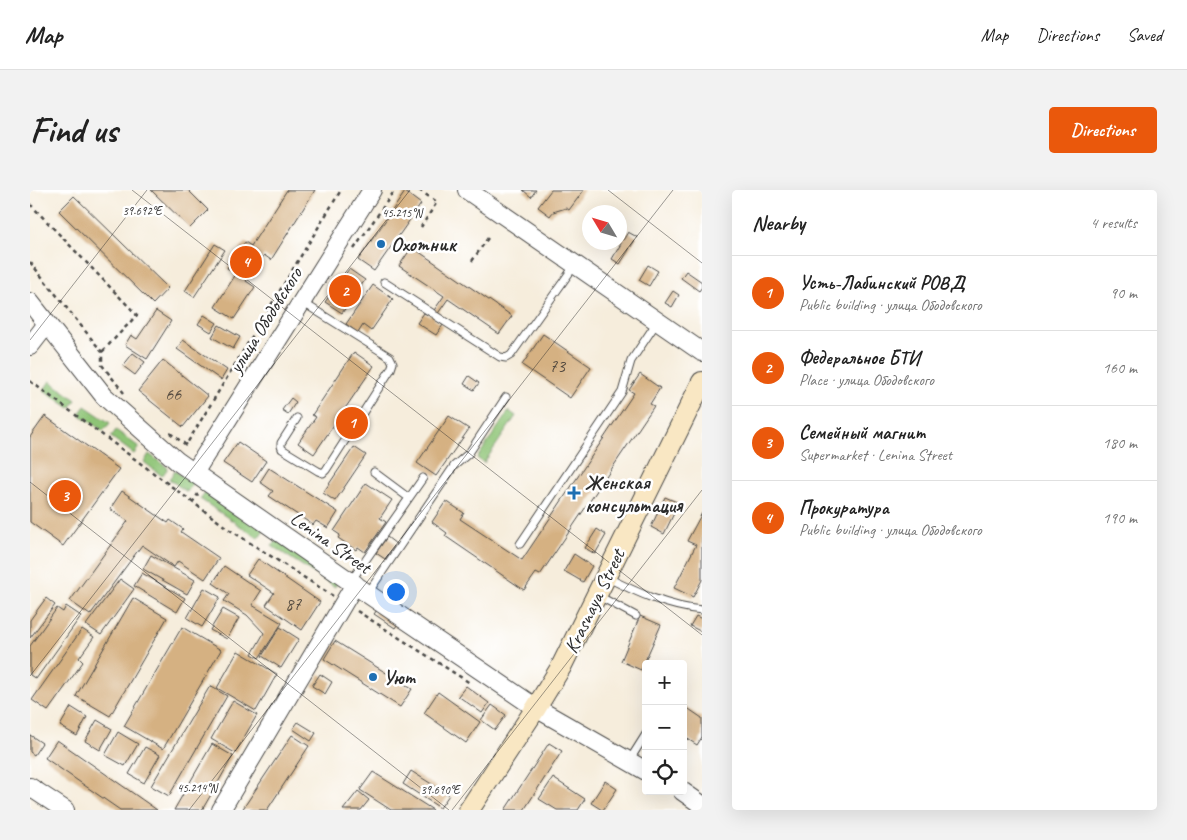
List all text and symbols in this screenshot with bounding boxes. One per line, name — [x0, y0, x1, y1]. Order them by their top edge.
text: Map — [25, 20, 62, 50]
text: Map — [981, 24, 1008, 46]
text: Directions — [1036, 24, 1099, 46]
text: Saved — [1127, 24, 1162, 46]
button: Directions — [1049, 107, 1157, 153]
text: Find us — [30, 108, 117, 153]
text: 39.692°E — [122, 203, 163, 219]
text: 45.215°N — [382, 205, 424, 221]
north arrow — [582, 205, 627, 250]
text: Nearby — [752, 210, 805, 236]
text: 4 results — [1090, 213, 1137, 233]
place label: Охотник — [391, 232, 458, 257]
marker: Охотник — [375, 238, 387, 250]
pin: 4 — [230, 243, 262, 281]
street label: улица Ободовского — [222, 262, 308, 379]
text: Усть-Лабинский РОВД — [799, 271, 965, 295]
pin: 2 — [329, 272, 361, 310]
text: 1 — [764, 283, 772, 303]
text: 90 m — [1110, 283, 1137, 303]
text: Public building · улица Ободовского — [799, 295, 982, 315]
text: Федеральное БТИ — [799, 346, 920, 370]
house number: 73 — [549, 355, 567, 377]
text: 2 — [764, 358, 772, 378]
text: 160 m — [1103, 358, 1137, 378]
text: Place · улица Ободовского — [799, 370, 934, 390]
house number: 66 — [165, 383, 182, 405]
pin: 1 — [336, 404, 368, 442]
text: Семейный магнит — [799, 421, 925, 445]
text: 3 — [764, 433, 772, 453]
text: 180 m — [1103, 433, 1137, 453]
text: Supermarket · Lenina Street — [799, 445, 952, 465]
place label: Женская консультация — [585, 470, 684, 519]
pin: 3 — [49, 477, 81, 515]
marker: Женская консультация — [567, 486, 581, 500]
text: Прокуратура — [799, 496, 889, 520]
street label: Lenina Street — [285, 506, 378, 581]
text: 4 — [764, 508, 772, 528]
text: 190 m — [1103, 508, 1137, 528]
text: Public building · улица Ободовского — [799, 520, 982, 540]
street label: Krasnaya Street — [559, 543, 631, 657]
your location — [383, 579, 409, 605]
house number: 87 — [285, 593, 302, 615]
map controls — [642, 660, 687, 795]
button: + — [642, 660, 687, 705]
place label: Уют — [383, 665, 417, 690]
marker: Уют — [367, 671, 379, 683]
button: − — [642, 705, 687, 750]
button: locate — [642, 750, 687, 795]
text: 45.214°N — [177, 780, 219, 796]
text: 39.690°E — [420, 782, 461, 798]

